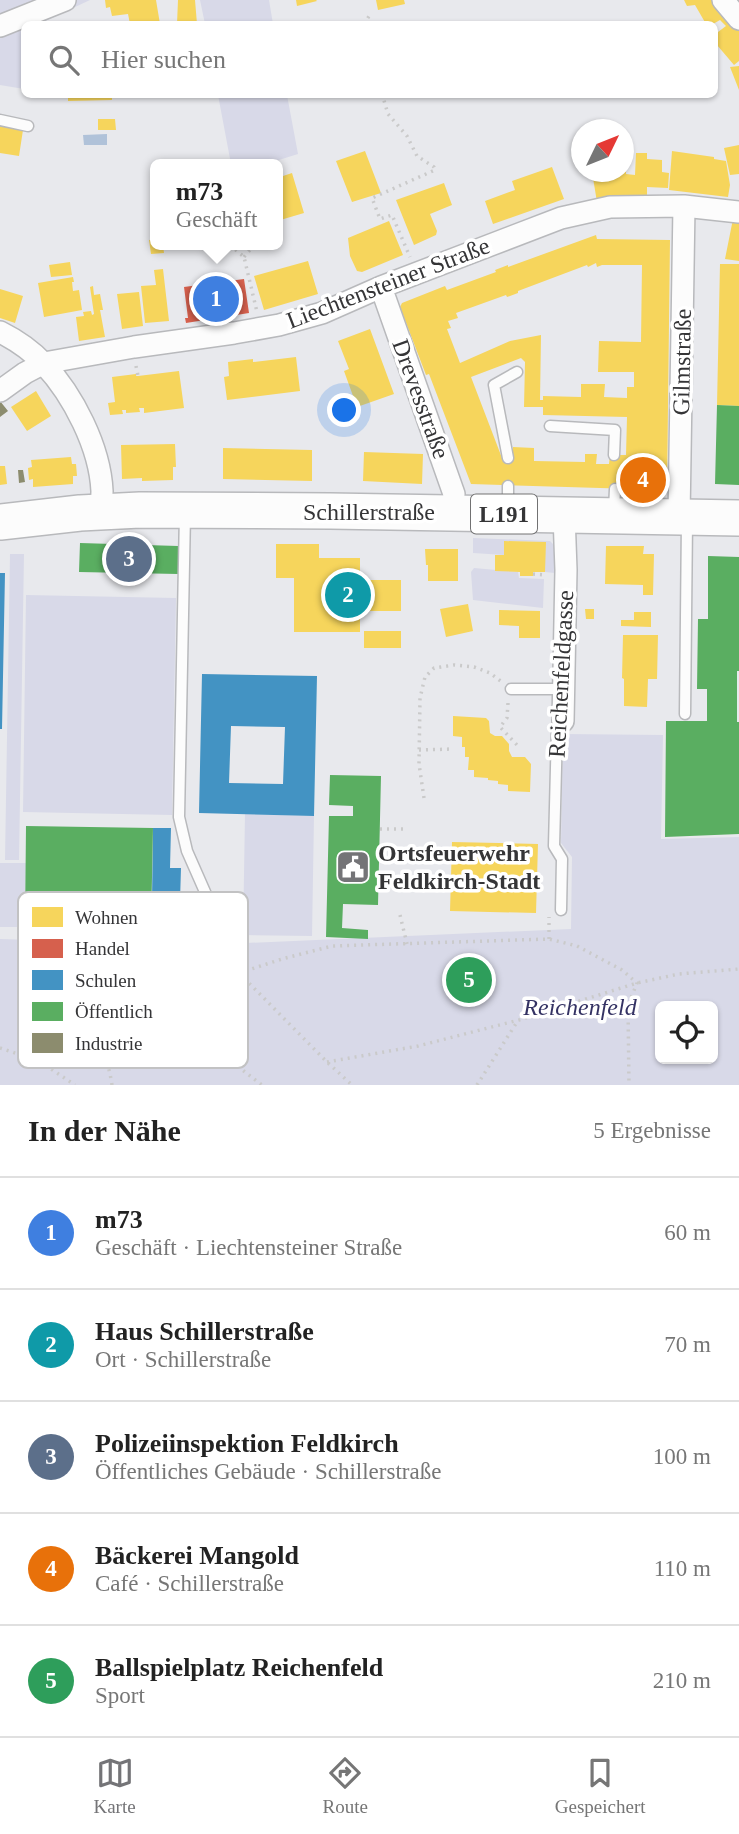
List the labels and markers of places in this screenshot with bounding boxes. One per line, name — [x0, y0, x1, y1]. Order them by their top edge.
pin: 1 — [193, 273, 239, 325]
pin: 4 — [620, 454, 666, 506]
pin: 3 — [106, 533, 152, 585]
pin: 2 — [325, 569, 371, 621]
place label: Ortsfeuerwehr Feldkirch-Stadt — [378, 840, 540, 894]
public building icon: Ortsfeuerwehr Feldkirch-Stadt — [334, 848, 372, 886]
pin: 5 — [446, 954, 492, 1006]

